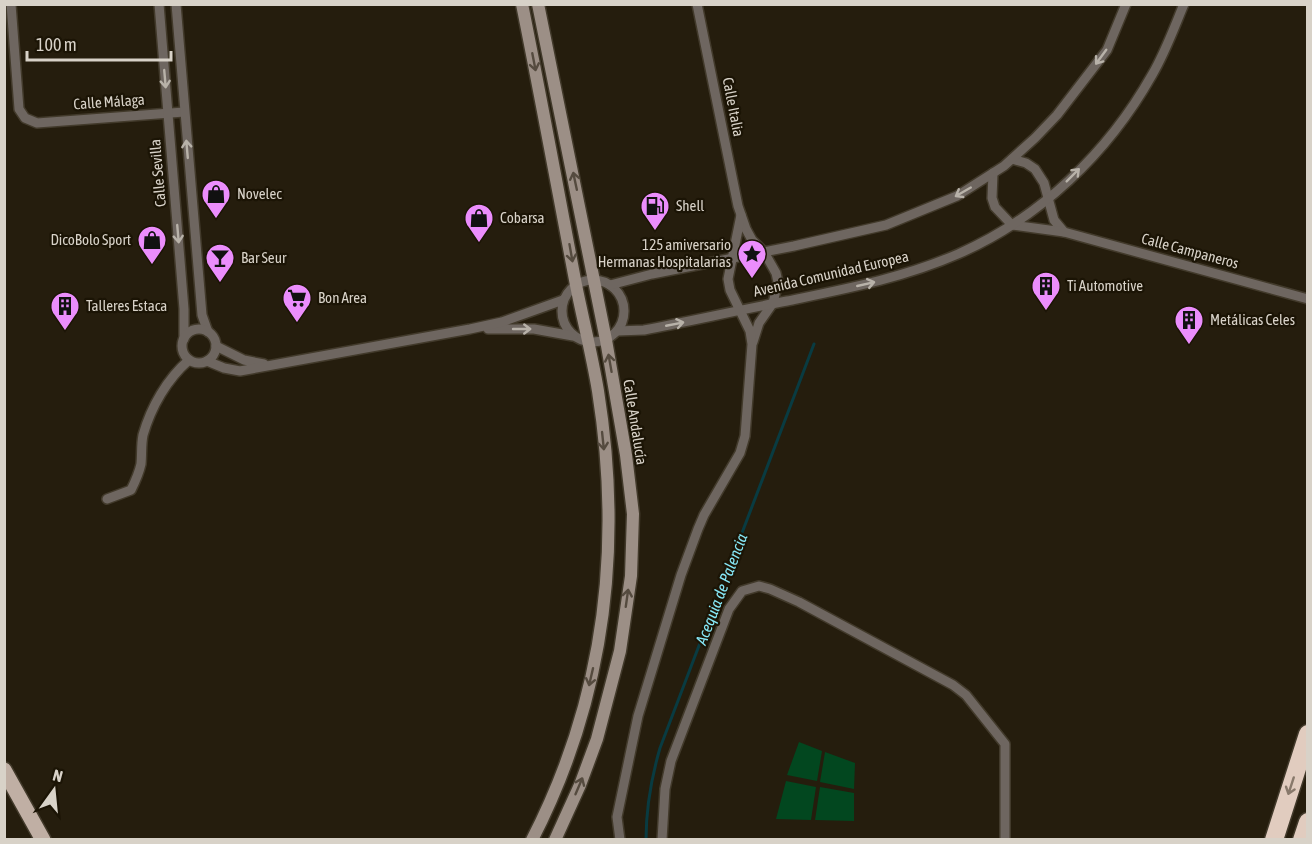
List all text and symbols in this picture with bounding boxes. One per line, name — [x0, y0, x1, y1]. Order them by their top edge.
scale bar — [27, 24, 171, 62]
text: 100 m — [36, 34, 77, 55]
one-way arrow — [1095, 49, 1107, 65]
one-way arrow — [529, 52, 540, 71]
one-way arrow — [160, 69, 171, 89]
street label: Calle Italia — [719, 76, 748, 138]
street label: Calle Málaga — [73, 91, 145, 112]
street label: Calle Sevilla — [146, 138, 169, 208]
one-way arrow — [182, 139, 193, 159]
one-way arrow — [1065, 168, 1080, 183]
one-way arrow — [569, 172, 580, 191]
shop icon: Novelec — [200, 178, 232, 220]
place label: Novelec — [237, 185, 282, 202]
one-way arrow — [955, 186, 972, 198]
fuel station icon: Shell — [639, 190, 671, 232]
place label: Shell — [676, 197, 704, 214]
shop icon: Cobarsa — [463, 202, 495, 244]
place label: Cobarsa — [500, 209, 545, 226]
one-way arrow — [173, 223, 184, 243]
shop icon: DicoBolo Sport — [136, 224, 168, 266]
street label: Calle Campaneros — [1140, 229, 1241, 272]
place label: DicoBolo Sport — [50, 231, 131, 248]
place label: 125 amiversario Hermanas Hospitalarias — [598, 236, 731, 270]
place icon: 125 amiversario Hermanas Hospitalarias — [736, 238, 768, 280]
bar icon: Bar Seur — [204, 242, 236, 284]
one-way arrow — [565, 243, 576, 263]
street label: Avenida Comunidad Europea — [752, 247, 910, 300]
place label: Bar Seur — [241, 249, 287, 266]
building icon: Ti Automotive — [1030, 270, 1062, 312]
place label: Ti Automotive — [1067, 277, 1143, 294]
one-way arrow — [856, 278, 875, 289]
supermarket icon: Bon Area — [281, 282, 313, 324]
place label: Bon Area — [318, 289, 367, 306]
building icon: Talleres Estaca — [49, 290, 81, 332]
place label: Talleres Estaca — [86, 297, 167, 314]
building icon: Metálicas Celes — [1173, 304, 1205, 346]
place label: Metálicas Celes — [1210, 311, 1295, 328]
one-way arrow — [665, 318, 685, 329]
one-way arrow — [511, 323, 531, 335]
one-way arrow — [605, 354, 616, 373]
street label: Calle Andalucía — [620, 378, 651, 466]
one-way arrow — [598, 431, 609, 451]
water label: Acequia de Palencia — [691, 530, 752, 648]
one-way arrow — [622, 589, 633, 608]
one-way arrow — [585, 667, 597, 686]
north arrow — [24, 760, 84, 820]
text: N — [51, 766, 65, 785]
one-way arrow — [1284, 776, 1295, 795]
one-way arrow — [574, 777, 585, 796]

